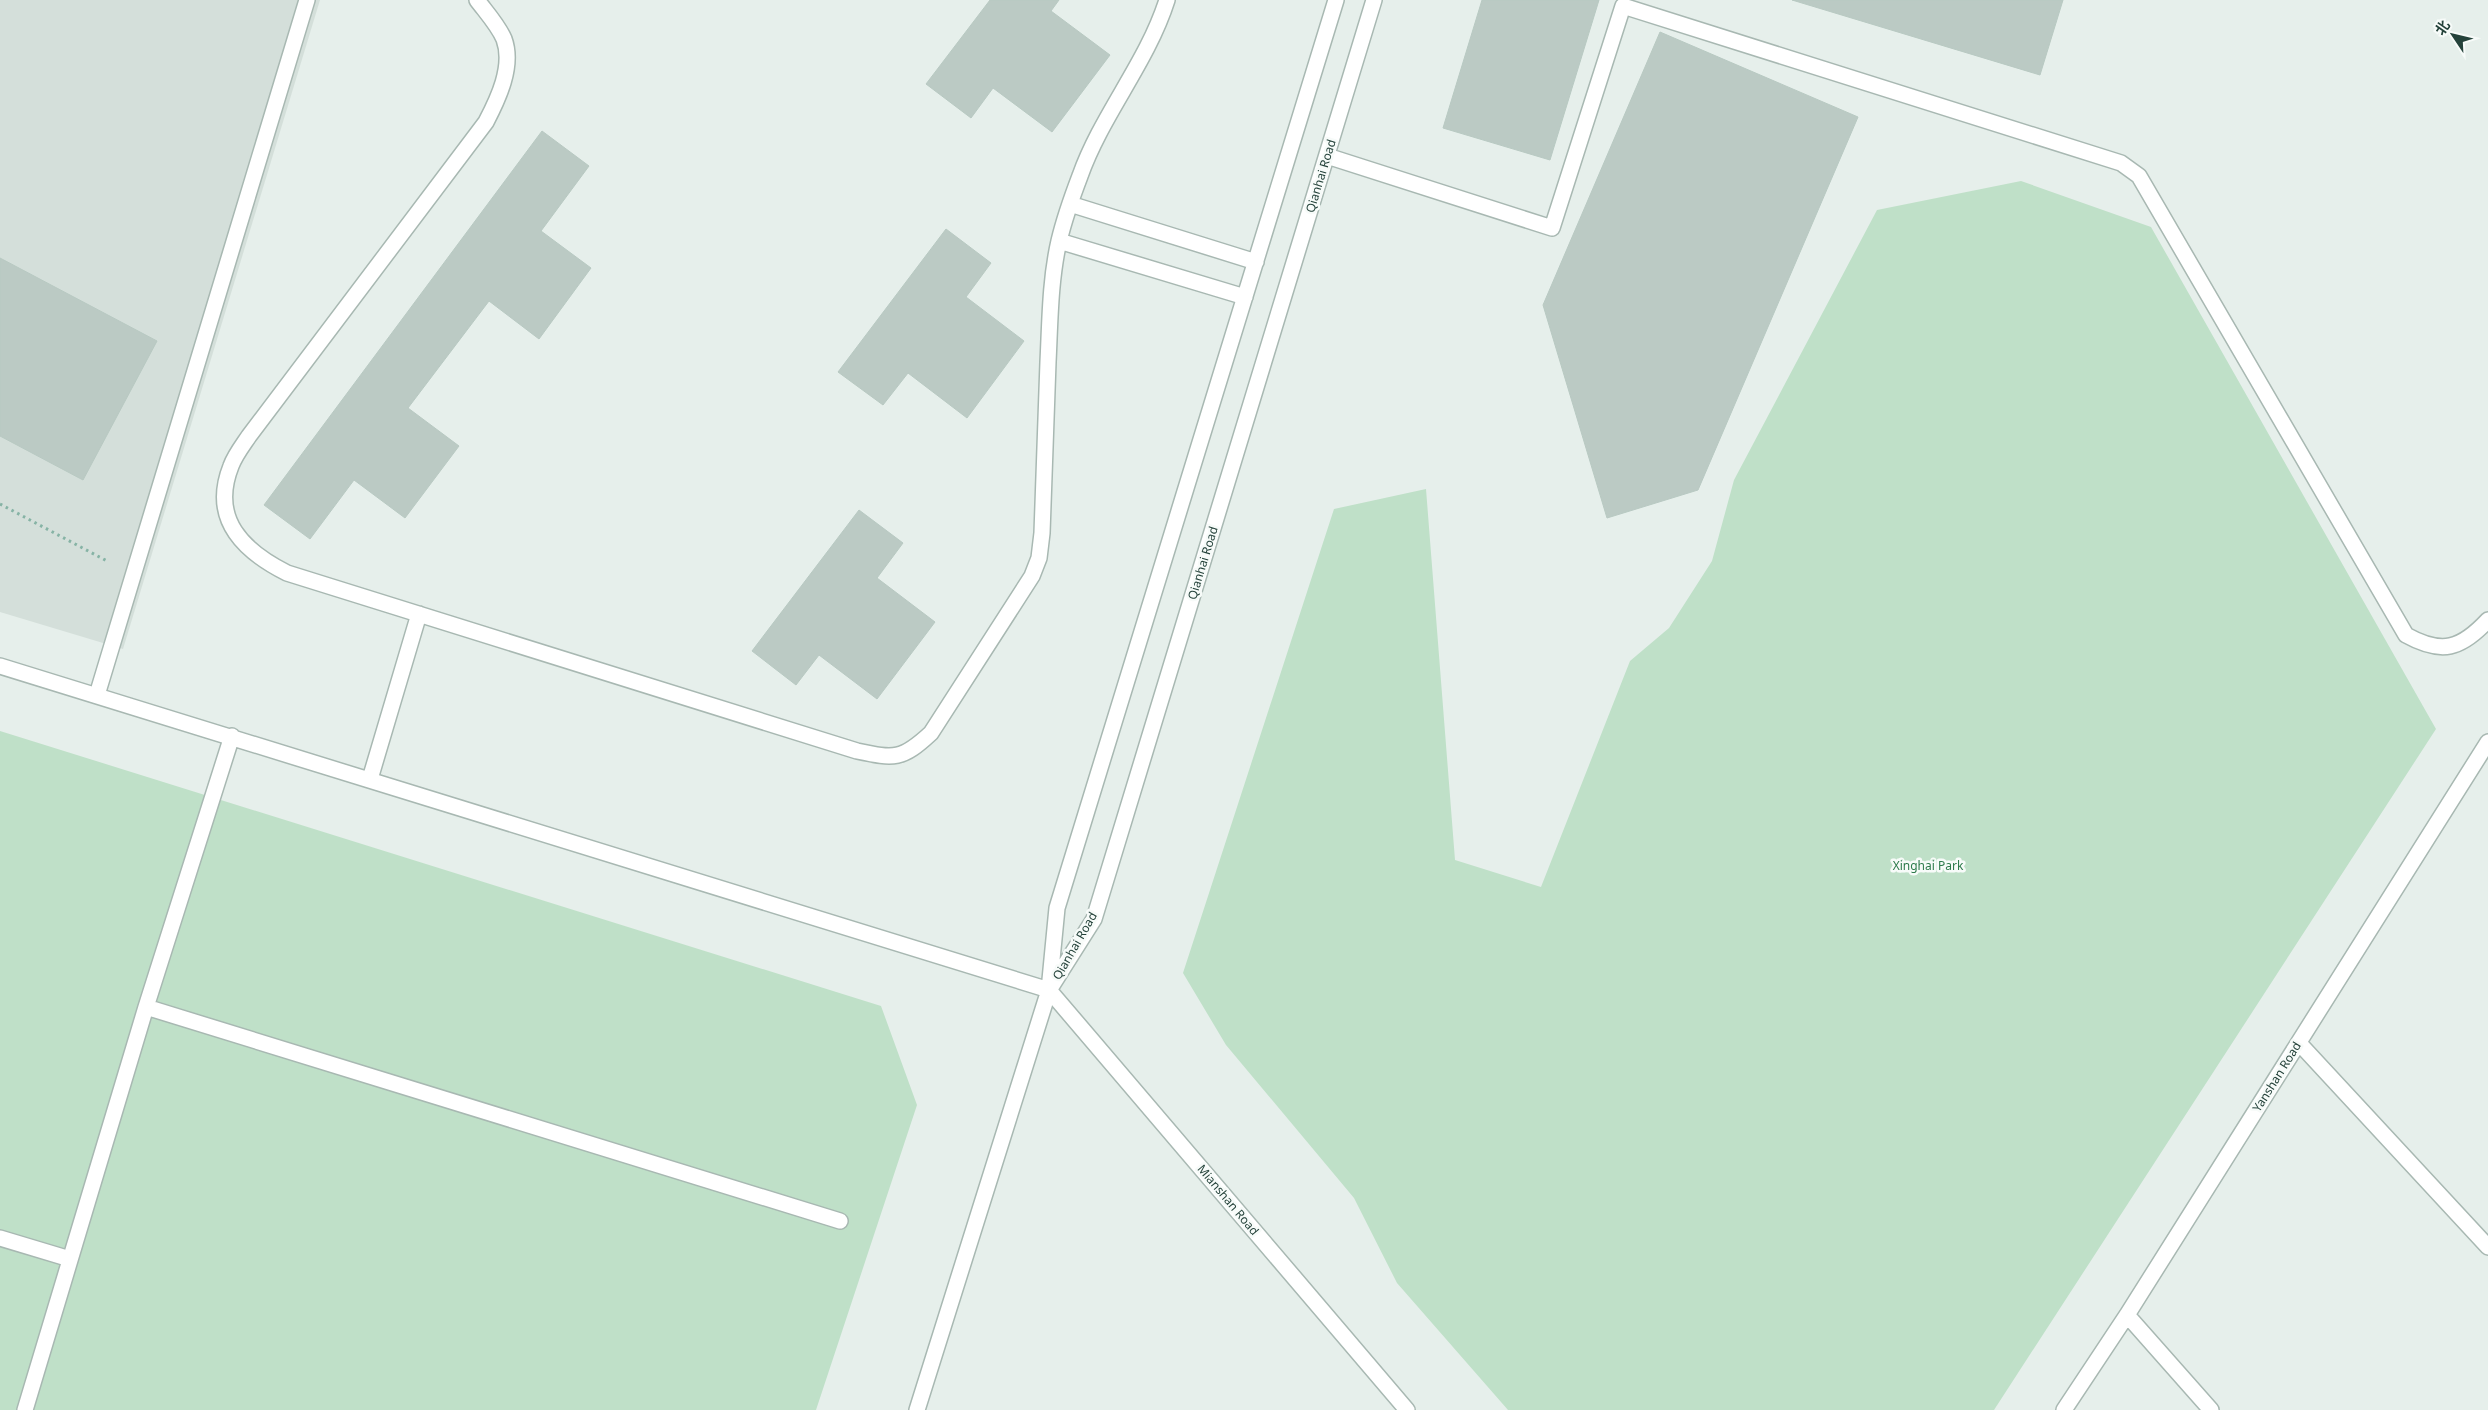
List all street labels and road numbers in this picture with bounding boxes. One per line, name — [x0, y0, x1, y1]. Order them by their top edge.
street label: Qianhai Road — [1301, 137, 1340, 215]
street label: Qianhai Road — [1183, 524, 1222, 602]
street label: Qianhai Road — [1048, 909, 1101, 983]
street label: Yanshan Road — [2248, 1038, 2305, 1115]
street label: Mianshan Road — [1194, 1161, 1263, 1239]

